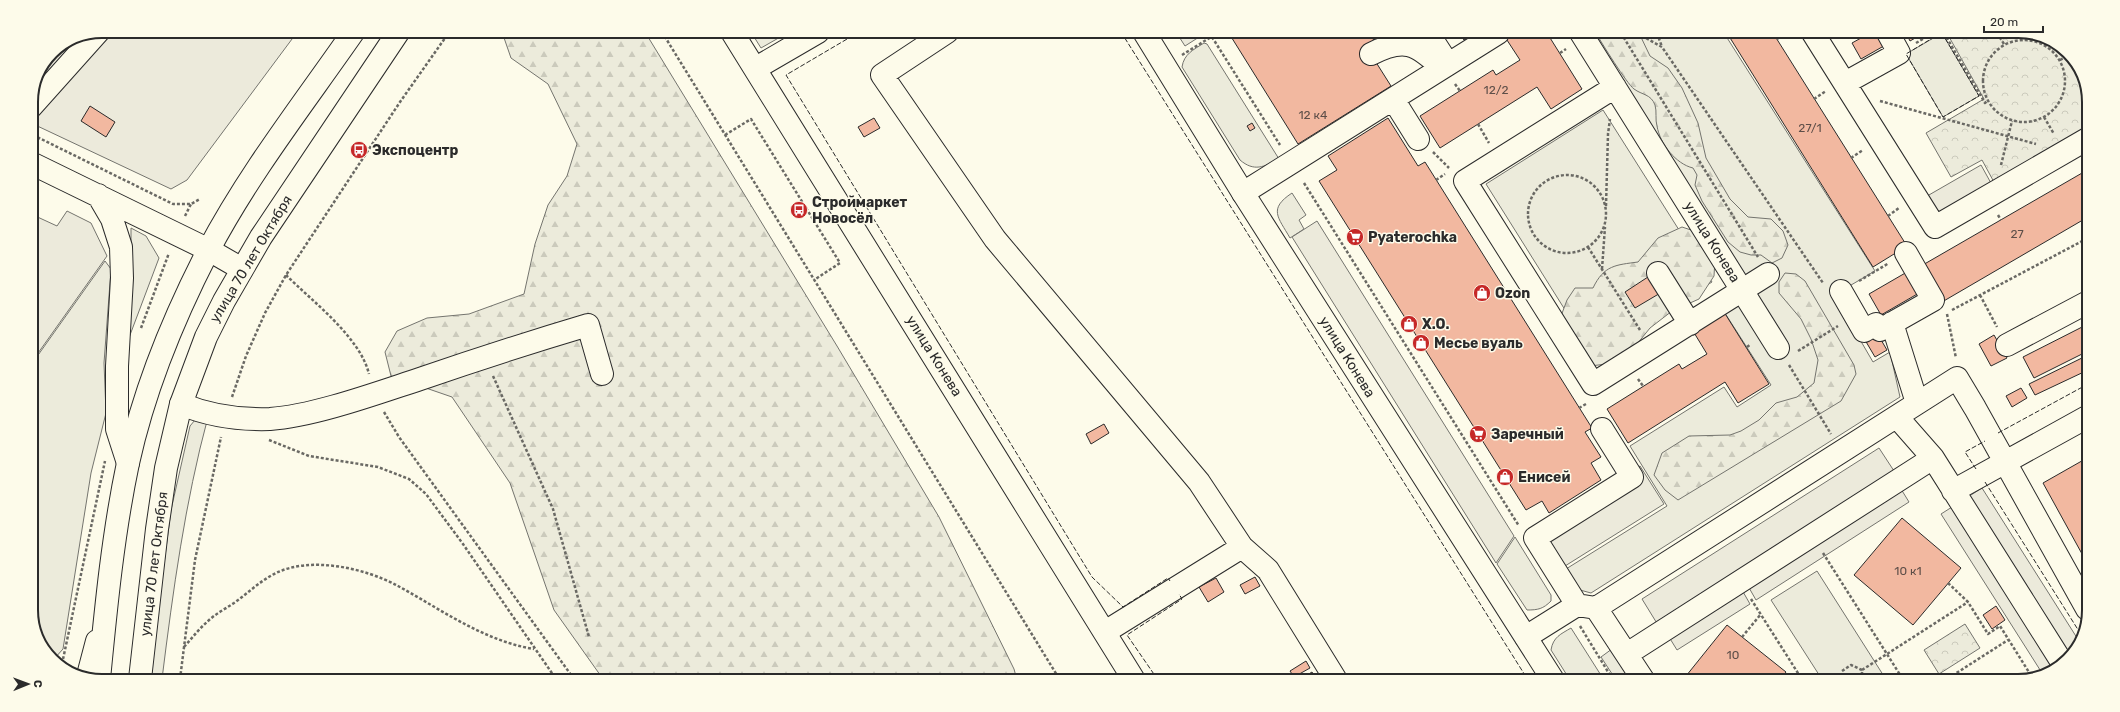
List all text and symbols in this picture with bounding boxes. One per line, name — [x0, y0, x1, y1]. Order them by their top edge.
scale bar — [1984, 8, 2043, 34]
text: 20 m — [1990, 15, 2018, 29]
house number: 12/2 — [1484, 83, 1508, 97]
house number: 12 к4 — [1298, 108, 1328, 122]
house number: 27/1 — [1798, 121, 1822, 135]
bus stop icon: Экспоцентр — [349, 140, 369, 160]
place label: Экспоцентр — [372, 142, 459, 159]
street label: улица 70 лет Октября — [206, 192, 296, 326]
place label: Строймаркет Новосёл — [812, 194, 908, 227]
street label: улица Конева — [1680, 198, 1744, 286]
bus stop icon: Строймаркет Новосёл — [789, 200, 809, 220]
supermarket icon: Pyaterochka — [1345, 227, 1365, 247]
house number: 27 — [2010, 227, 2024, 241]
place label: Pyaterochka — [1368, 229, 1457, 246]
shop icon: Ozon — [1472, 283, 1492, 303]
place label: Ozon — [1495, 285, 1530, 302]
street label: улица Конева — [902, 312, 966, 400]
street label: улица Конева — [1315, 313, 1379, 401]
shop icon: X.O. — [1399, 314, 1419, 334]
place label: X.O. — [1422, 316, 1449, 333]
shop icon: Месье вуаль — [1411, 333, 1431, 353]
place label: Месье вуаль — [1434, 335, 1523, 352]
supermarket icon: Заречный — [1468, 424, 1488, 444]
place label: Заречный — [1491, 426, 1564, 443]
shop icon: Енисей — [1495, 467, 1515, 487]
place label: Енисей — [1518, 469, 1570, 486]
street label: улица 70 лет Октября — [137, 491, 171, 637]
house number: 10 к1 — [1894, 564, 1922, 578]
house number: 10 — [1727, 648, 1739, 662]
north arrow — [8, 664, 48, 704]
text: С — [31, 680, 44, 688]

